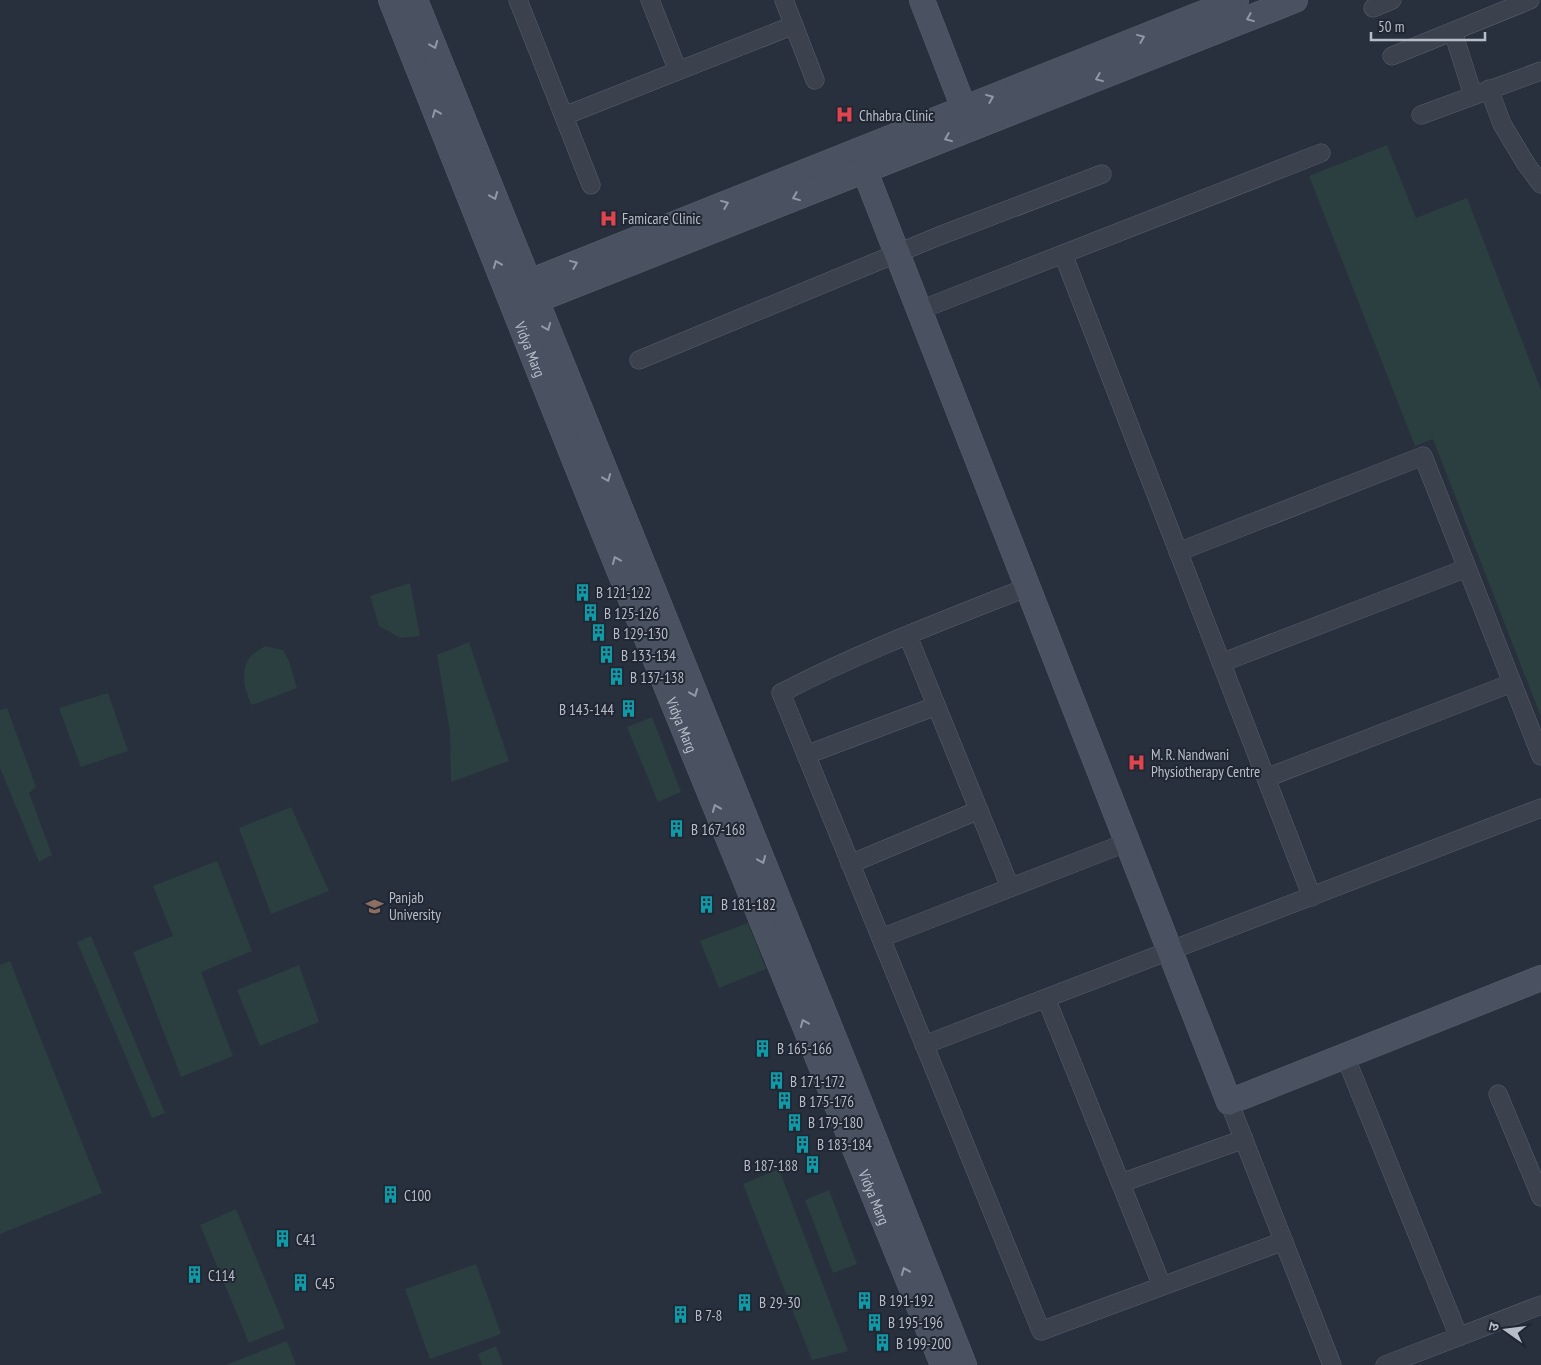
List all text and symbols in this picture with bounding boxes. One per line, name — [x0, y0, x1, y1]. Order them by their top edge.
scale bar — [1371, 10, 1485, 42]
one-way arrow — [1246, 12, 1255, 22]
text: 50 m — [1378, 17, 1404, 36]
one-way arrow — [1136, 34, 1145, 44]
one-way arrow — [427, 40, 438, 49]
one-way arrow — [1095, 72, 1103, 82]
one-way arrow — [985, 94, 994, 104]
hospital icon: Chhabra Clinic — [835, 105, 855, 125]
place label: Chhabra Clinic — [859, 106, 934, 125]
one-way arrow — [432, 109, 443, 118]
one-way arrow — [944, 132, 952, 142]
one-way arrow — [488, 191, 498, 200]
one-way arrow — [793, 192, 801, 202]
one-way arrow — [720, 199, 729, 210]
hospital icon: Famicare Clinic — [598, 208, 618, 228]
place label: Famicare Clinic — [622, 209, 702, 228]
one-way arrow — [569, 259, 578, 270]
one-way arrow — [492, 260, 503, 269]
street label: Vidya Marg — [511, 318, 550, 380]
one-way arrow — [541, 322, 551, 331]
one-way arrow — [601, 473, 611, 482]
one-way arrow — [611, 557, 621, 565]
building icon: B 121-122 — [572, 582, 592, 602]
place label: B 121-122 — [596, 583, 651, 602]
building icon: B 125-126 — [580, 603, 600, 623]
place label: B 125-126 — [604, 604, 659, 623]
building icon: B 129-130 — [589, 623, 609, 643]
place label: B 129-130 — [613, 624, 668, 643]
building icon: B 133-134 — [597, 645, 617, 665]
place label: B 133-134 — [621, 646, 676, 665]
building icon: B 137-138 — [606, 667, 626, 687]
place label: B 137-138 — [630, 668, 684, 687]
one-way arrow — [688, 688, 699, 697]
street label: Vidya Marg — [662, 693, 702, 755]
building icon: B 143-144 — [618, 699, 638, 719]
place label: B 143-144 — [559, 700, 614, 719]
place label: M. R. Nandwani Physiotherapy Centre — [1151, 745, 1260, 781]
hospital icon: M. R. Nandwani Physiotherapy Centre — [1127, 753, 1147, 773]
one-way arrow — [712, 804, 723, 813]
building icon: B 167-168 — [667, 819, 687, 839]
place label: B 167-168 — [691, 820, 745, 839]
one-way arrow — [755, 855, 766, 864]
place label: Panjab University — [389, 888, 441, 924]
building icon: B 181-182 — [697, 894, 717, 914]
place label: B 181-182 — [721, 895, 776, 914]
school or university icon: Panjab University — [365, 896, 385, 916]
one-way arrow — [800, 1020, 810, 1028]
building icon: B 165-166 — [753, 1038, 773, 1058]
place label: B 165-166 — [777, 1039, 832, 1058]
building icon: B 171-172 — [766, 1071, 786, 1091]
place label: B 171-172 — [790, 1072, 845, 1091]
building icon: B 175-176 — [775, 1091, 795, 1111]
place label: B 175-176 — [799, 1092, 854, 1111]
building icon: B 179-180 — [784, 1112, 804, 1132]
place label: B 179-180 — [808, 1113, 863, 1132]
building icon: B 183-184 — [793, 1134, 813, 1154]
place label: B 183-184 — [817, 1135, 872, 1154]
building icon: B 187-188 — [802, 1155, 822, 1175]
place label: B 187-188 — [744, 1156, 798, 1175]
street label: Vidya Marg — [854, 1166, 894, 1227]
building icon: C100 — [380, 1185, 400, 1205]
place label: C100 — [404, 1186, 431, 1205]
building icon: C41 — [272, 1229, 292, 1249]
place label: C41 — [296, 1230, 316, 1249]
building icon: C114 — [184, 1265, 204, 1285]
place label: C114 — [208, 1266, 235, 1285]
one-way arrow — [901, 1267, 911, 1276]
building icon: C45 — [291, 1273, 311, 1293]
place label: C45 — [315, 1274, 335, 1293]
building icon: B 191-192 — [855, 1290, 875, 1310]
place label: B 191-192 — [879, 1291, 934, 1310]
building icon: B 29-30 — [735, 1292, 755, 1312]
place label: B 29-30 — [759, 1293, 801, 1312]
building icon: B 7-8 — [671, 1305, 691, 1325]
north arrow — [1481, 1305, 1531, 1355]
place label: B 7-8 — [695, 1306, 722, 1325]
building icon: B 195-196 — [864, 1312, 884, 1332]
place label: B 195-196 — [888, 1313, 943, 1332]
text: उ — [1484, 1320, 1503, 1333]
building icon: B 199-200 — [872, 1333, 892, 1353]
place label: B 199-200 — [896, 1334, 951, 1353]

